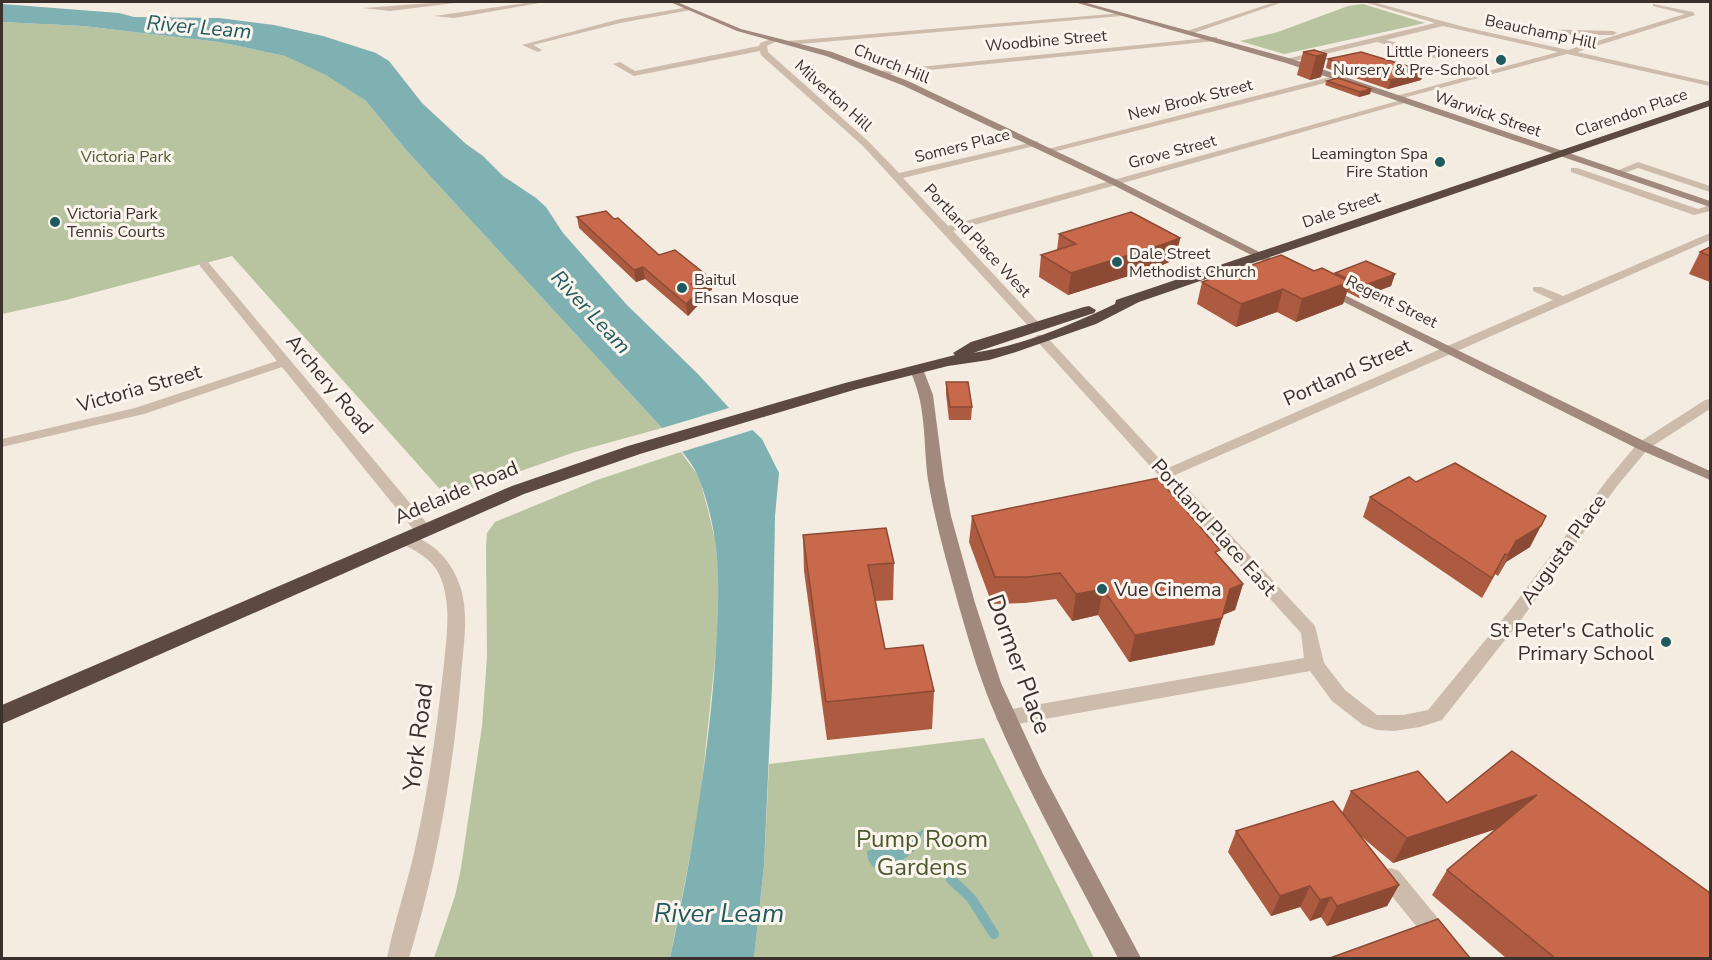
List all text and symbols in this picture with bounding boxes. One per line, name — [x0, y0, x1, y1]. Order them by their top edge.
water label: River Leam — [145, 8, 253, 46]
street label: Beauchamp Hill — [1483, 9, 1599, 55]
street label: Woodbine Street — [984, 25, 1108, 57]
street label: Church Hill — [850, 39, 933, 89]
place label: Little Pioneers Nursery & Pre-School — [1333, 41, 1489, 81]
marker: Little Pioneers Nursery & Pre-School — [1494, 53, 1508, 67]
street label: Milverton Hill — [790, 55, 877, 137]
street label: New Brook Street — [1126, 74, 1255, 126]
street label: Clarendon Place — [1572, 83, 1691, 143]
street label: Warwick Street — [1431, 85, 1544, 143]
street label: Somers Place — [912, 124, 1012, 168]
street label: Grove Street — [1126, 130, 1219, 174]
place label: Leamington Spa Fire Station — [1311, 143, 1428, 183]
park label: Victoria Park — [80, 146, 172, 168]
marker: Leamington Spa Fire Station — [1433, 155, 1447, 169]
street label: Portland Place West — [919, 179, 1036, 303]
street label: Dale Street — [1299, 186, 1384, 234]
place label: Victoria Park Tennis Courts — [66, 203, 165, 243]
marker: Victoria Park Tennis Courts — [48, 215, 62, 229]
place label: Dale Street Methodist Church — [1129, 243, 1256, 283]
marker: Dale Street Methodist Church — [1110, 255, 1124, 269]
water label: River Leam — [545, 264, 637, 360]
place label: Baitul Ehsan Mosque — [694, 269, 799, 309]
street label: Regent Street — [1342, 270, 1441, 334]
marker: Baitul Ehsan Mosque — [675, 281, 689, 295]
street label: Archery Road — [280, 329, 379, 440]
street label: Portland Street — [1279, 332, 1416, 413]
street label: Victoria Street — [73, 358, 205, 419]
street label: Portland Place East — [1145, 453, 1283, 602]
street label: Adelaide Road — [390, 454, 522, 531]
street label: Augusta Place — [1514, 489, 1613, 610]
place label: Vue Cinema — [1113, 576, 1222, 603]
marker: Vue Cinema — [1095, 582, 1109, 596]
street label: Dormer Place — [979, 590, 1059, 738]
place label: St Peter's Catholic Primary School — [1490, 617, 1654, 667]
marker: St Peter's Catholic Primary School — [1659, 635, 1673, 649]
street label: York Road — [395, 681, 440, 794]
park label: Pump Room Gardens — [856, 823, 988, 883]
water label: River Leam — [654, 896, 784, 931]

